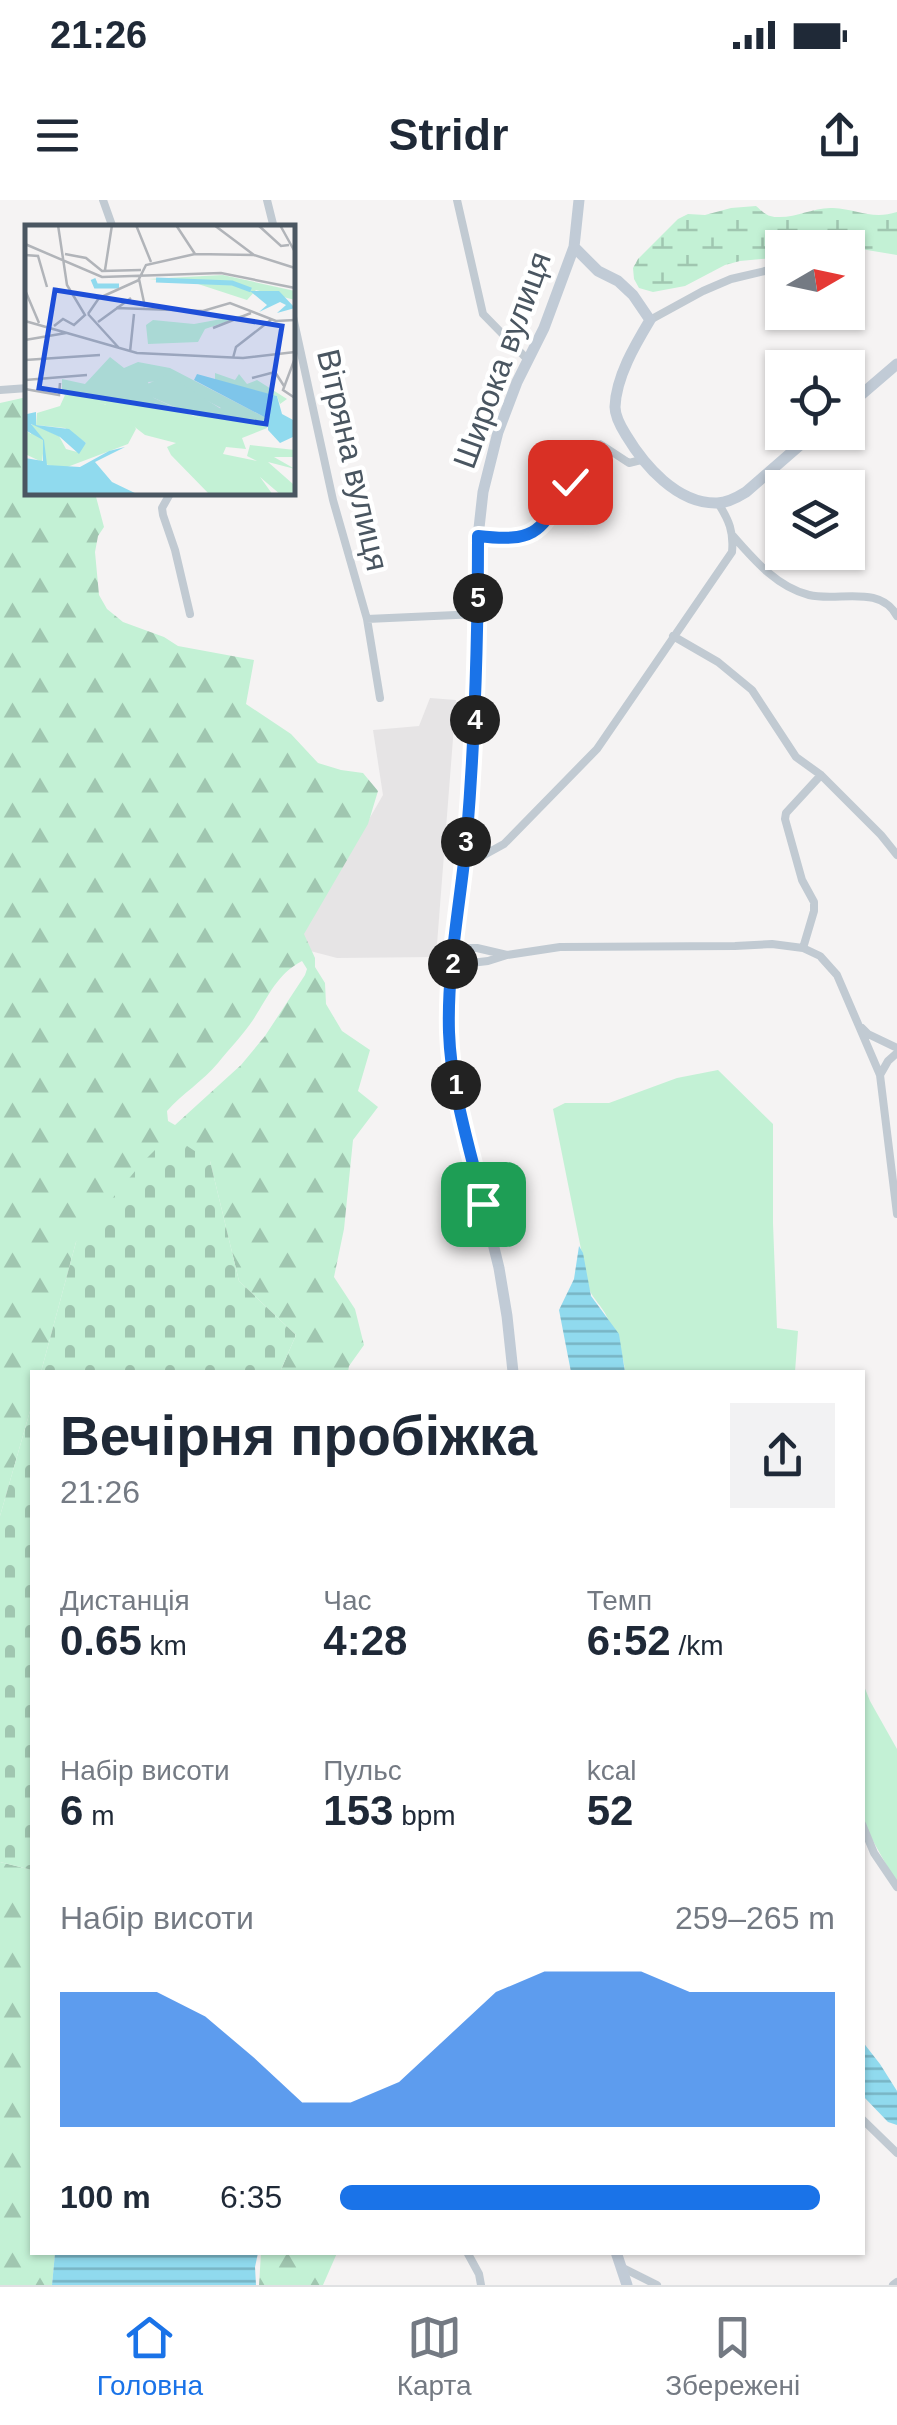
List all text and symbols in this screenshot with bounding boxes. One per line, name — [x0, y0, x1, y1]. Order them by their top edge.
text: 21:26 — [50, 14, 147, 56]
icon: menu — [30, 108, 85, 163]
icon: share — [812, 108, 867, 163]
text: Stridr — [388, 109, 509, 160]
inset map — [25, 225, 295, 495]
north arrow — [765, 230, 865, 330]
map controls — [765, 230, 865, 570]
street label: Широка вулиця — [446, 247, 558, 473]
street label: Вітряна вулиця — [310, 346, 396, 574]
button: locate — [765, 350, 865, 450]
pin — [528, 440, 613, 525]
icon: check — [543, 455, 598, 510]
button: layers — [765, 470, 865, 570]
pin: 5 — [453, 573, 503, 623]
text: 5 — [470, 582, 486, 613]
pin: 4 — [450, 695, 500, 745]
text: 4 — [467, 704, 483, 735]
pin: 3 — [441, 817, 491, 867]
text: 3 — [458, 826, 474, 857]
pin: 2 — [428, 939, 478, 989]
text: 2 — [445, 948, 461, 979]
pin: 1 — [431, 1060, 481, 1110]
text: 1 — [448, 1069, 464, 1100]
pin — [441, 1162, 526, 1247]
icon: arrive — [456, 1177, 511, 1232]
button: share — [730, 1403, 835, 1508]
text: Вечірня пробіжка — [60, 1405, 537, 1467]
text: 21:26 — [60, 1474, 140, 1510]
text: Дистанція — [60, 1585, 190, 1616]
text: Час — [323, 1585, 372, 1616]
text: Темп — [587, 1585, 652, 1616]
text: 0.65 — [60, 1617, 142, 1664]
text: 4:28 — [323, 1617, 407, 1664]
text: 6:52 — [587, 1617, 671, 1664]
text: km — [142, 1630, 187, 1661]
text: /km — [671, 1630, 724, 1661]
text: Набір висоти — [60, 1755, 230, 1786]
text: Пульс — [323, 1755, 402, 1786]
text: kcal — [587, 1755, 636, 1786]
text: 6 — [60, 1787, 83, 1834]
text: 153 — [323, 1787, 393, 1834]
text: 52 — [587, 1787, 633, 1834]
text: m — [83, 1800, 114, 1831]
text: bpm — [393, 1800, 456, 1831]
text: Набір висоти — [60, 1900, 254, 1936]
text: 259–265 m — [675, 1900, 835, 1936]
text: 100 m — [60, 2179, 151, 2215]
text: 6:35 — [220, 2179, 282, 2215]
tab: Головна — [97, 2310, 203, 2402]
tab: Карта — [397, 2310, 472, 2402]
tab: Збережені — [665, 2310, 800, 2402]

